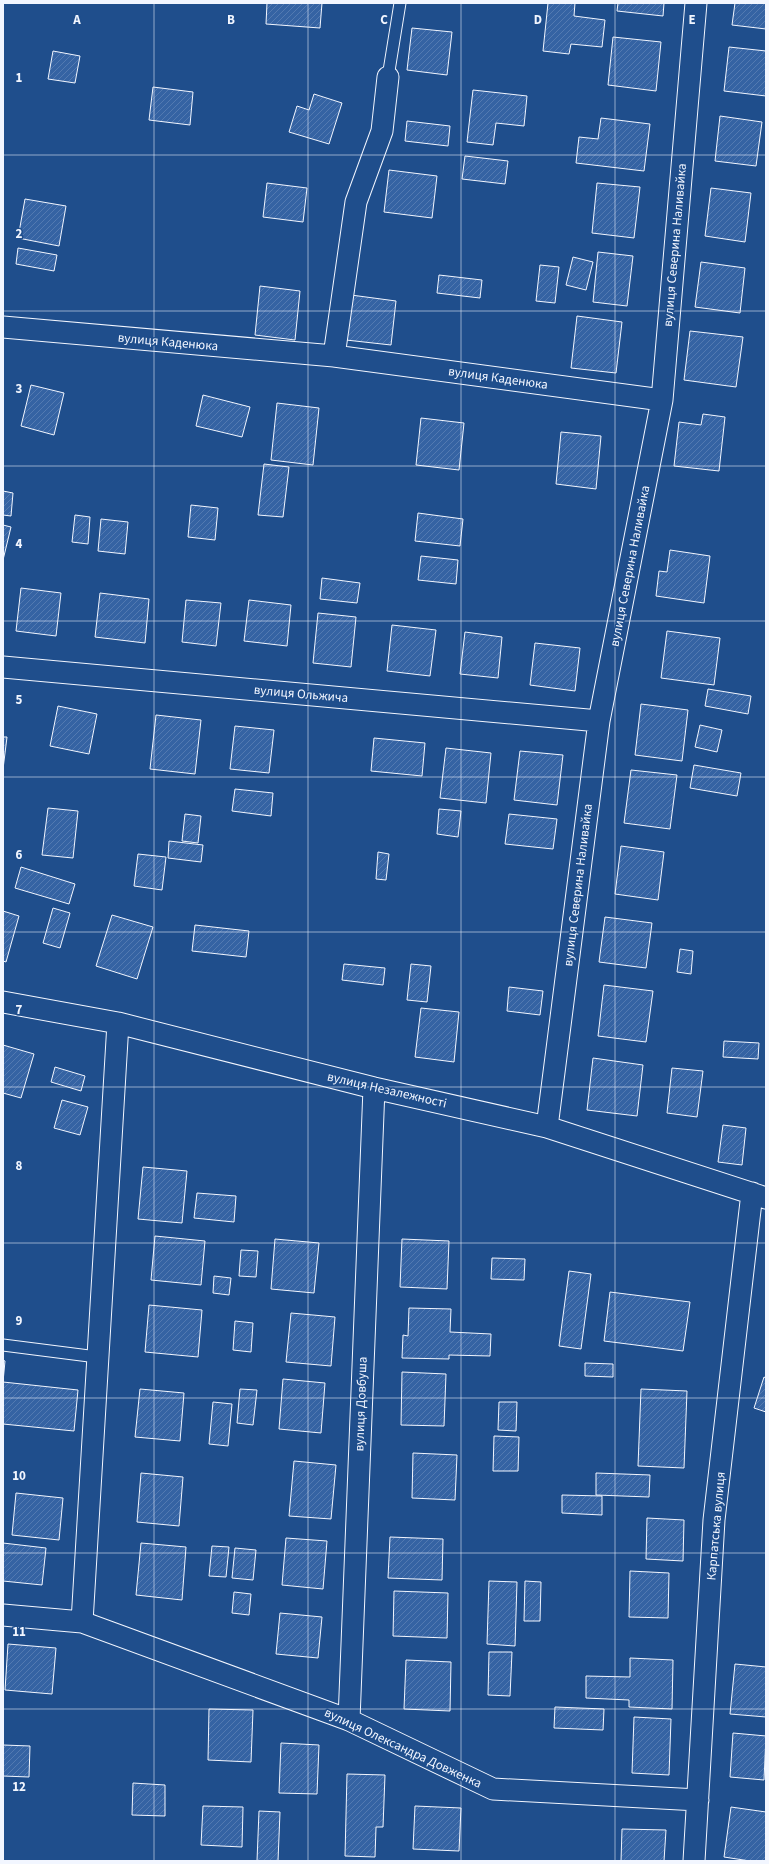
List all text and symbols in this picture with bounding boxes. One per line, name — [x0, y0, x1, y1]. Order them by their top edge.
text: A — [72, 11, 81, 29]
text: B — [227, 11, 235, 29]
text: C — [380, 11, 388, 29]
text: D — [534, 11, 542, 29]
text: E — [688, 11, 696, 29]
text: 1 — [16, 69, 23, 87]
street label: вулиця Северина Наливайка — [659, 163, 691, 327]
text: 2 — [16, 225, 23, 243]
street label: вулиця Каденюка — [117, 329, 219, 355]
street label: вулиця Каденюка — [447, 362, 549, 394]
text: 3 — [16, 380, 23, 398]
street label: вулиця Северина Наливайка — [606, 484, 654, 648]
text: 4 — [16, 535, 23, 553]
street label: вулиця Ольжича — [253, 681, 349, 707]
text: 5 — [16, 691, 23, 709]
street label: вулиця Северина Наливайка — [559, 803, 597, 967]
text: 6 — [16, 846, 23, 864]
text: 7 — [16, 1001, 23, 1019]
street label: вулиця Незалежності — [325, 1067, 449, 1113]
text: 8 — [16, 1157, 23, 1175]
text: 9 — [16, 1312, 23, 1330]
street label: вулиця Довбуша — [350, 1356, 372, 1452]
text: 10 — [12, 1467, 26, 1485]
street label: Карпатська вулиця — [702, 1471, 730, 1581]
text: 11 — [12, 1623, 26, 1641]
street label: вулиця Олександра Довженка — [321, 1704, 485, 1792]
text: 12 — [12, 1778, 26, 1796]

